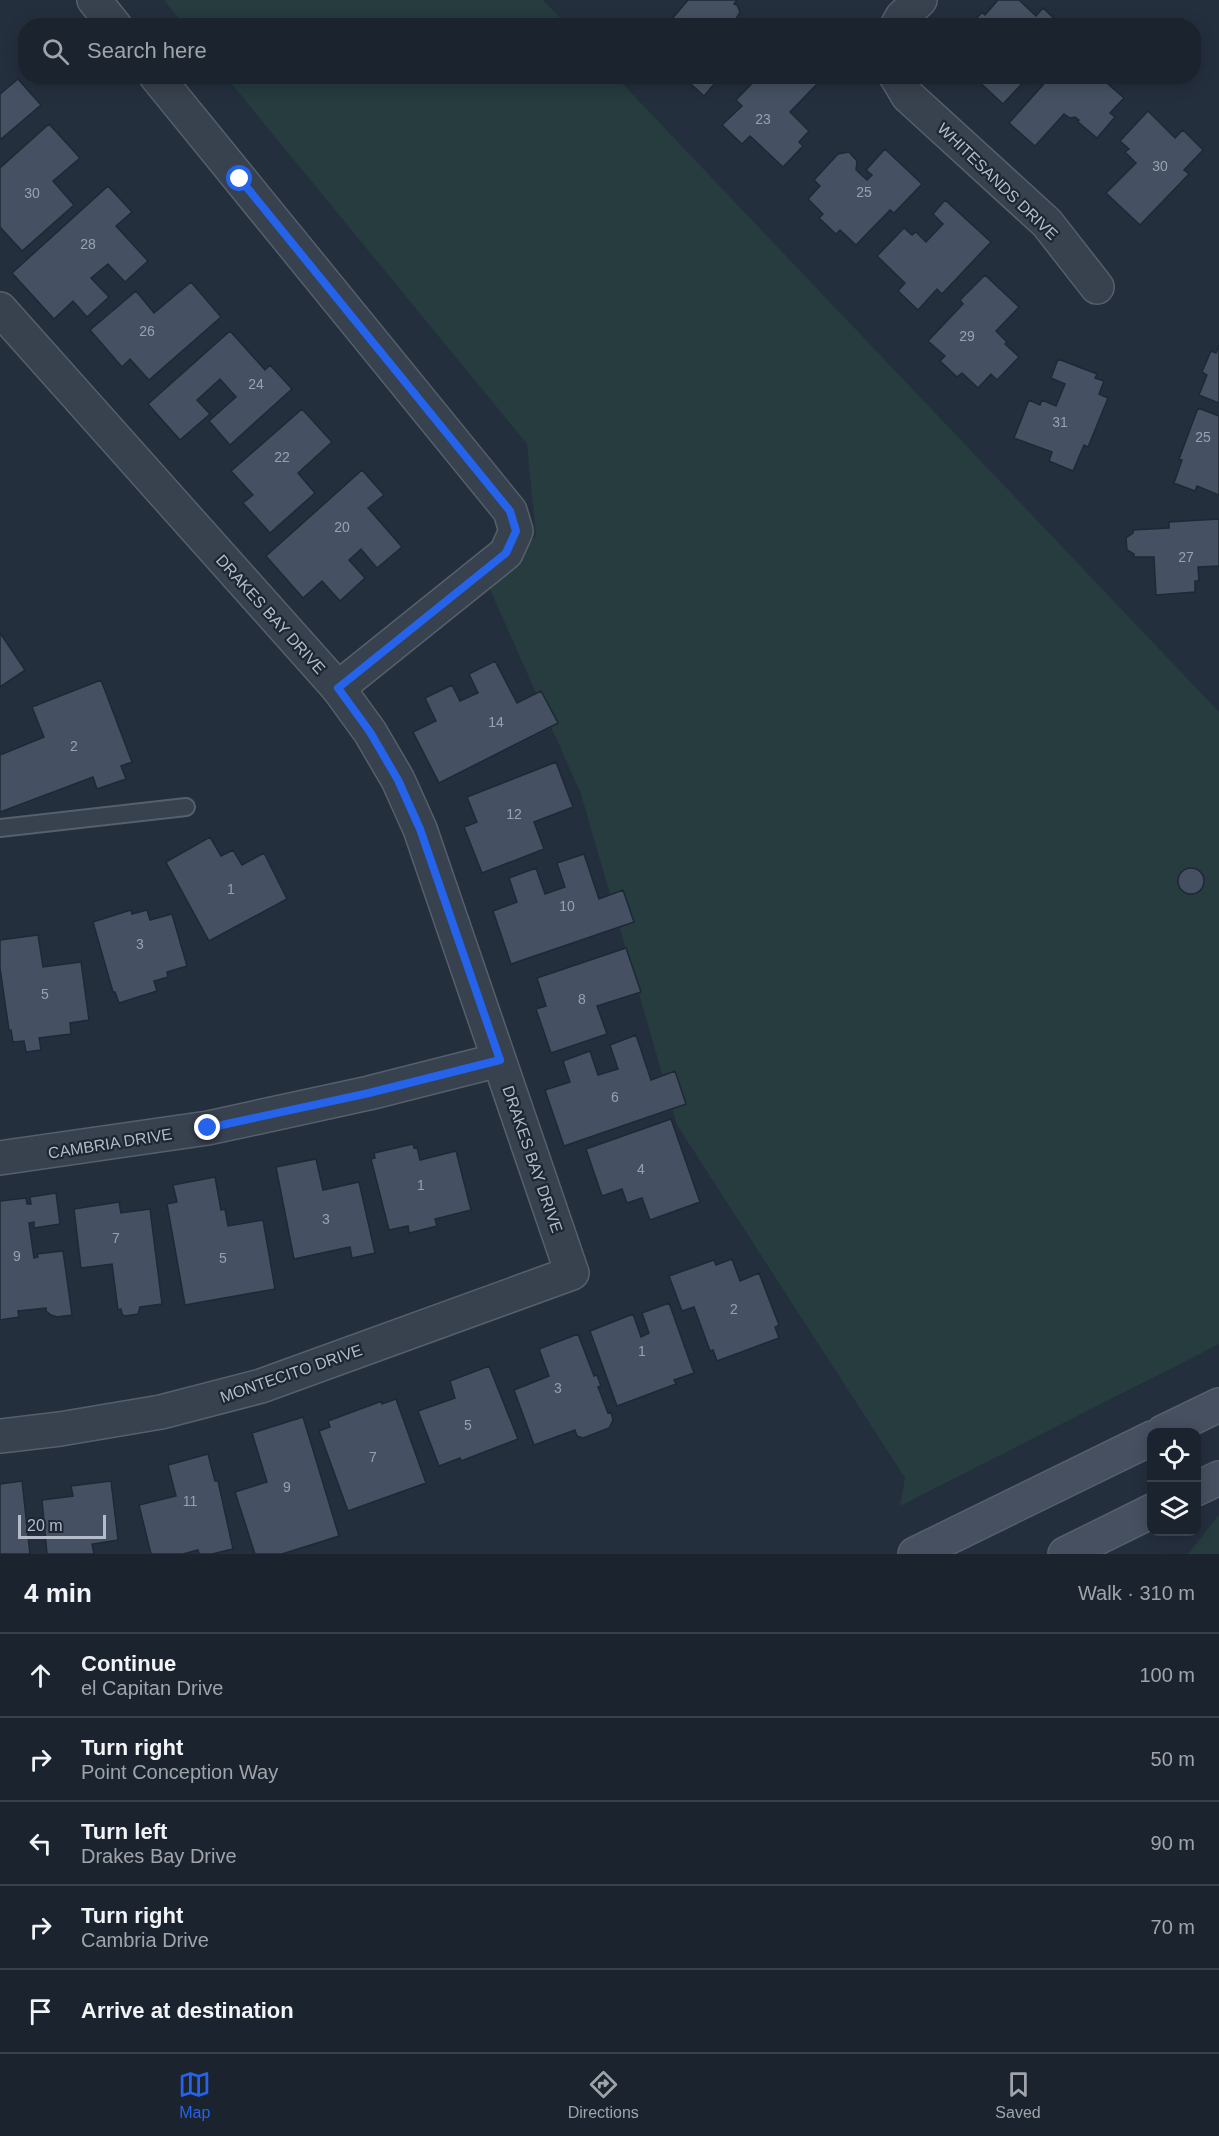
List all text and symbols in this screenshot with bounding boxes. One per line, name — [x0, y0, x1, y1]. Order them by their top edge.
search box — [18, 18, 1201, 84]
icon: search — [39, 35, 72, 68]
text: Search here — [87, 38, 207, 63]
house number: 23 — [755, 111, 771, 127]
street label: WHITESANDS DRIVE — [934, 120, 1061, 243]
house number: 30 — [1152, 158, 1168, 174]
route start — [226, 165, 252, 191]
house number: 25 — [856, 184, 872, 200]
house number: 30 — [24, 185, 40, 201]
house number: 28 — [80, 236, 96, 252]
house number: 26 — [139, 323, 155, 339]
house number: 29 — [959, 328, 975, 344]
house number: 24 — [248, 376, 264, 392]
house number: 31 — [1052, 414, 1068, 430]
house number: 25 — [1195, 429, 1211, 445]
house number: 22 — [274, 449, 290, 465]
house number: 20 — [334, 519, 350, 535]
house number: 27 — [1178, 549, 1194, 565]
street label: DRAKES BAY DRIVE — [213, 551, 329, 677]
house number: 14 — [488, 714, 504, 730]
house number: 2 — [70, 738, 78, 754]
house number: 12 — [506, 806, 522, 822]
house number: 1 — [227, 881, 235, 897]
house number: 10 — [559, 898, 575, 914]
house number: 3 — [136, 936, 144, 952]
house number: 5 — [41, 986, 49, 1002]
house number: 8 — [578, 991, 586, 1007]
street label: DRAKES BAY DRIVE — [499, 1084, 566, 1235]
house number: 6 — [611, 1089, 619, 1105]
route end — [194, 1114, 220, 1140]
street label: CAMBRIA DRIVE — [47, 1125, 173, 1162]
house number: 4 — [637, 1161, 645, 1177]
house number: 1 — [417, 1177, 425, 1193]
house number: 3 — [322, 1211, 330, 1227]
house number: 7 — [112, 1230, 120, 1246]
house number: 9 — [13, 1248, 21, 1264]
house number: 5 — [219, 1250, 227, 1266]
house number: 2 — [730, 1301, 738, 1317]
street label: MONTECITO DRIVE — [218, 1341, 364, 1406]
house number: 1 — [638, 1343, 646, 1359]
house number: 3 — [554, 1380, 562, 1396]
house number: 5 — [464, 1417, 472, 1433]
map controls — [1147, 1428, 1201, 1536]
button: locate — [1147, 1428, 1201, 1482]
house number: 7 — [369, 1449, 377, 1465]
house number: 9 — [283, 1479, 291, 1495]
button: layers — [1147, 1482, 1201, 1536]
house number: 11 — [183, 1493, 197, 1509]
scale bar — [18, 1512, 106, 1540]
text: 20 m — [27, 1517, 63, 1534]
text: 4 min — [24, 1578, 92, 1608]
text: Walk · 310 m — [1078, 1582, 1195, 1604]
text: Continue — [81, 1651, 176, 1676]
icon: ahead — [24, 1659, 57, 1692]
text: 100 m — [1139, 1664, 1195, 1686]
text: el Capitan Drive — [81, 1677, 223, 1699]
text: Turn right — [81, 1735, 183, 1760]
icon: right — [24, 1743, 57, 1776]
text: 50 m — [1151, 1748, 1195, 1770]
text: Point Conception Way — [81, 1761, 278, 1783]
text: Turn left — [81, 1819, 167, 1844]
icon: left — [24, 1827, 57, 1860]
text: 90 m — [1151, 1832, 1195, 1854]
text: Drakes Bay Drive — [81, 1845, 237, 1867]
text: Turn right — [81, 1903, 183, 1928]
icon: right — [24, 1911, 57, 1944]
text: 70 m — [1151, 1916, 1195, 1938]
text: Cambria Drive — [81, 1929, 209, 1951]
icon: arrive — [24, 1995, 57, 2028]
text: Arrive at destination — [81, 1998, 294, 2023]
tab: Map — [178, 2068, 211, 2122]
tab: Directions — [568, 2068, 639, 2122]
tab: Saved — [995, 2068, 1041, 2122]

